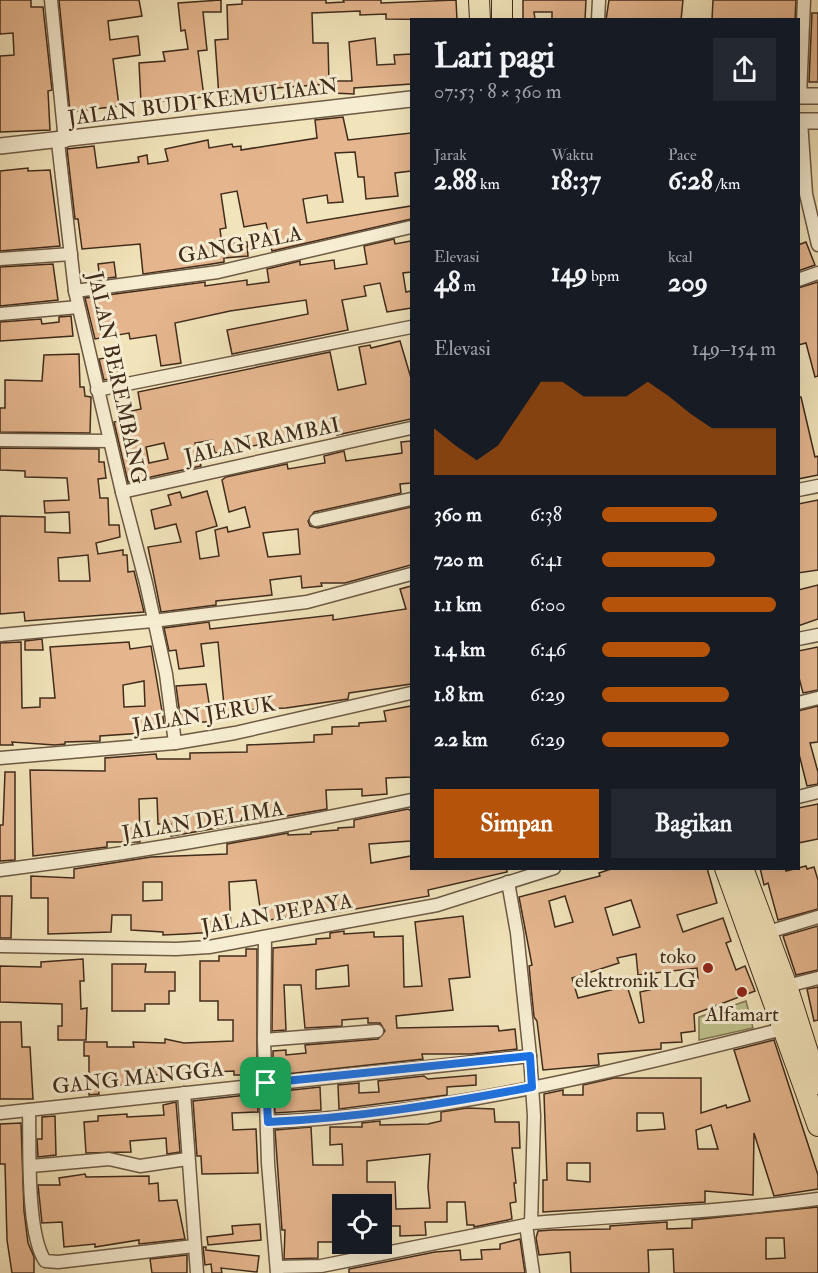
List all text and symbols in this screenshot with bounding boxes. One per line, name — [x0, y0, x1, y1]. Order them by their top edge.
text: Lari pagi — [434, 36, 555, 77]
button: share — [713, 38, 776, 101]
street label: JALAN BUDI KEMULIAAN — [65, 72, 340, 132]
text: 07:53 · 8 × 360 m — [434, 79, 562, 104]
text: Jarak — [434, 145, 467, 165]
text: Waktu — [551, 145, 593, 165]
text: Pace — [668, 145, 697, 165]
text: 2.88 — [434, 165, 477, 197]
text: 18:37 — [551, 165, 601, 197]
text: 6:28 — [668, 165, 713, 197]
text: km — [477, 174, 500, 194]
text: /km — [713, 174, 740, 194]
street label: GANG PALA — [176, 220, 304, 270]
text: Elevasi — [434, 247, 479, 267]
text: kcal — [668, 247, 693, 267]
text: 149 — [551, 257, 588, 289]
text: bpm — [588, 266, 619, 286]
text: 48 — [434, 267, 460, 299]
text: 209 — [668, 267, 708, 299]
street label: JALAN BEREMBANG — [81, 268, 153, 487]
text: m — [460, 276, 476, 296]
text: Elevasi — [434, 336, 491, 361]
text: 149–154 m — [692, 336, 776, 361]
street label: JALAN RAMBAI — [181, 411, 342, 471]
text: 360 m — [434, 502, 482, 527]
text: 6:38 — [530, 502, 562, 527]
text: 720 m — [434, 547, 483, 572]
text: 6:41 — [530, 547, 563, 572]
text: 1.1 km — [434, 592, 481, 617]
text: 6:00 — [530, 592, 566, 617]
text: 1.4 km — [434, 637, 485, 662]
text: 6:46 — [530, 637, 566, 662]
text: 1.8 km — [434, 682, 484, 707]
text: 6:29 — [530, 682, 565, 707]
street label: JALAN JERUK — [130, 690, 278, 740]
text: 2.2 km — [434, 727, 487, 752]
text: 6:29 — [530, 727, 565, 752]
button: Simpan — [434, 789, 599, 858]
button: Bagikan — [611, 789, 776, 858]
street label: JALAN DELIMA — [119, 795, 286, 847]
street label: JALAN PEPAYA — [198, 887, 355, 941]
place label: toko elektronik LG — [575, 943, 696, 994]
marker: toko elektronik LG — [701, 961, 715, 975]
marker: Alfamart — [735, 985, 749, 999]
place label: Alfamart — [704, 1001, 779, 1028]
street label: GANG MANGGA — [51, 1056, 225, 1100]
pin — [240, 1057, 291, 1108]
icon: arrive — [249, 1066, 282, 1099]
map controls — [332, 1194, 392, 1254]
button: locate — [332, 1194, 392, 1254]

